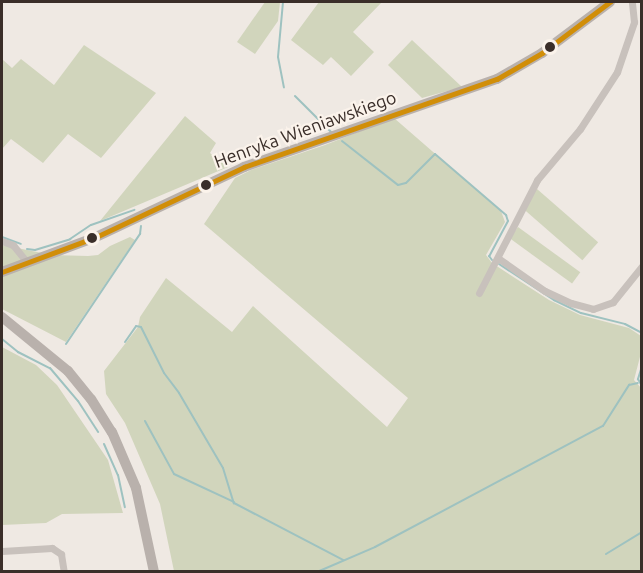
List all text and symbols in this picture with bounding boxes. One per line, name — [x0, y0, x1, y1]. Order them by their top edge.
unlabelled marker — [544, 41, 556, 53]
street label: Henryka Wieniawskiego — [211, 86, 399, 172]
unlabelled marker — [200, 179, 212, 191]
unlabelled marker — [86, 232, 98, 244]

